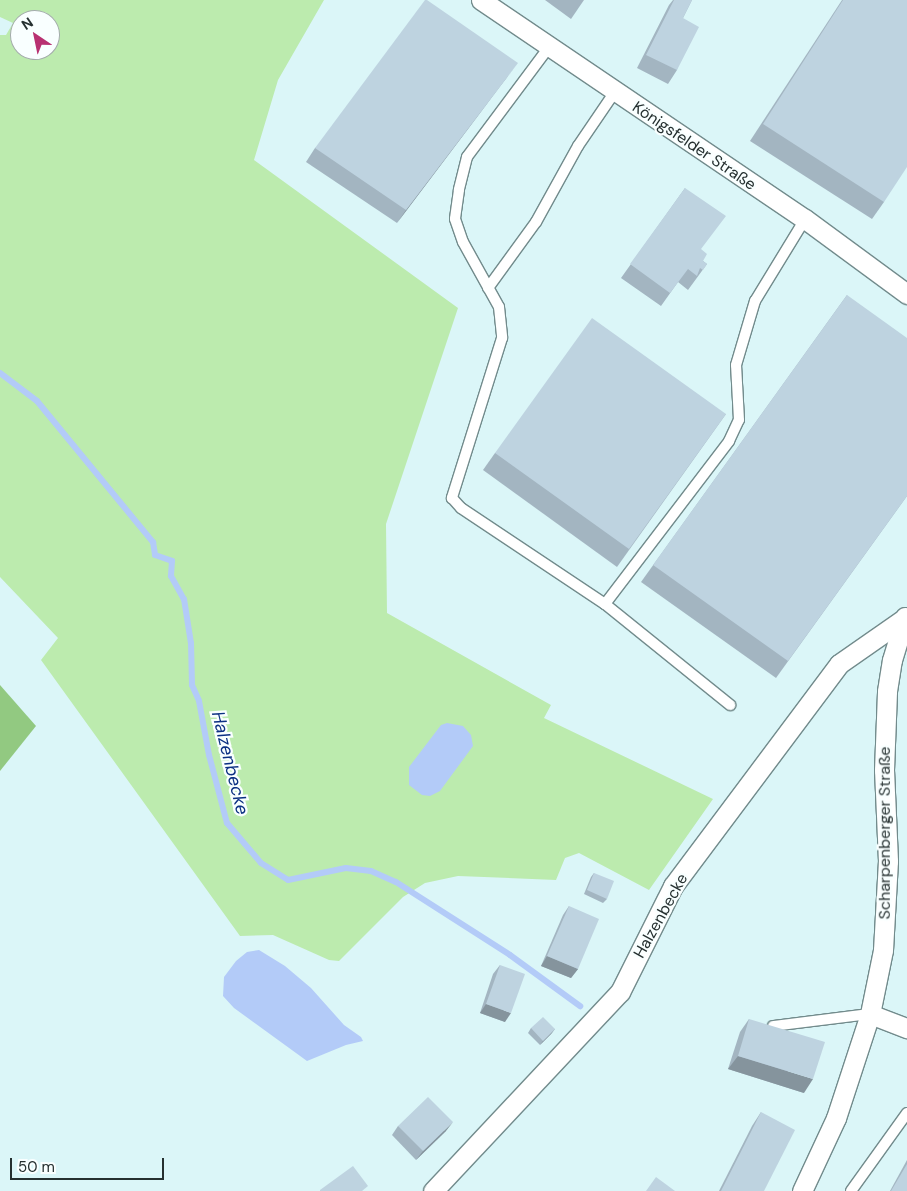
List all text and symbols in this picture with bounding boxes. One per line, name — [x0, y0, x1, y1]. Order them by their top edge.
north arrow — [10, 10, 60, 60]
text: N — [18, 13, 36, 34]
street label: Königsfelder Straße — [629, 98, 759, 194]
water label: Halzenbecke — [207, 709, 253, 817]
street label: Scharpenberger Straße — [875, 747, 895, 919]
street label: Halzenbecke — [630, 870, 692, 962]
scale bar — [12, 1148, 166, 1180]
text: 50 m — [18, 1157, 55, 1177]

